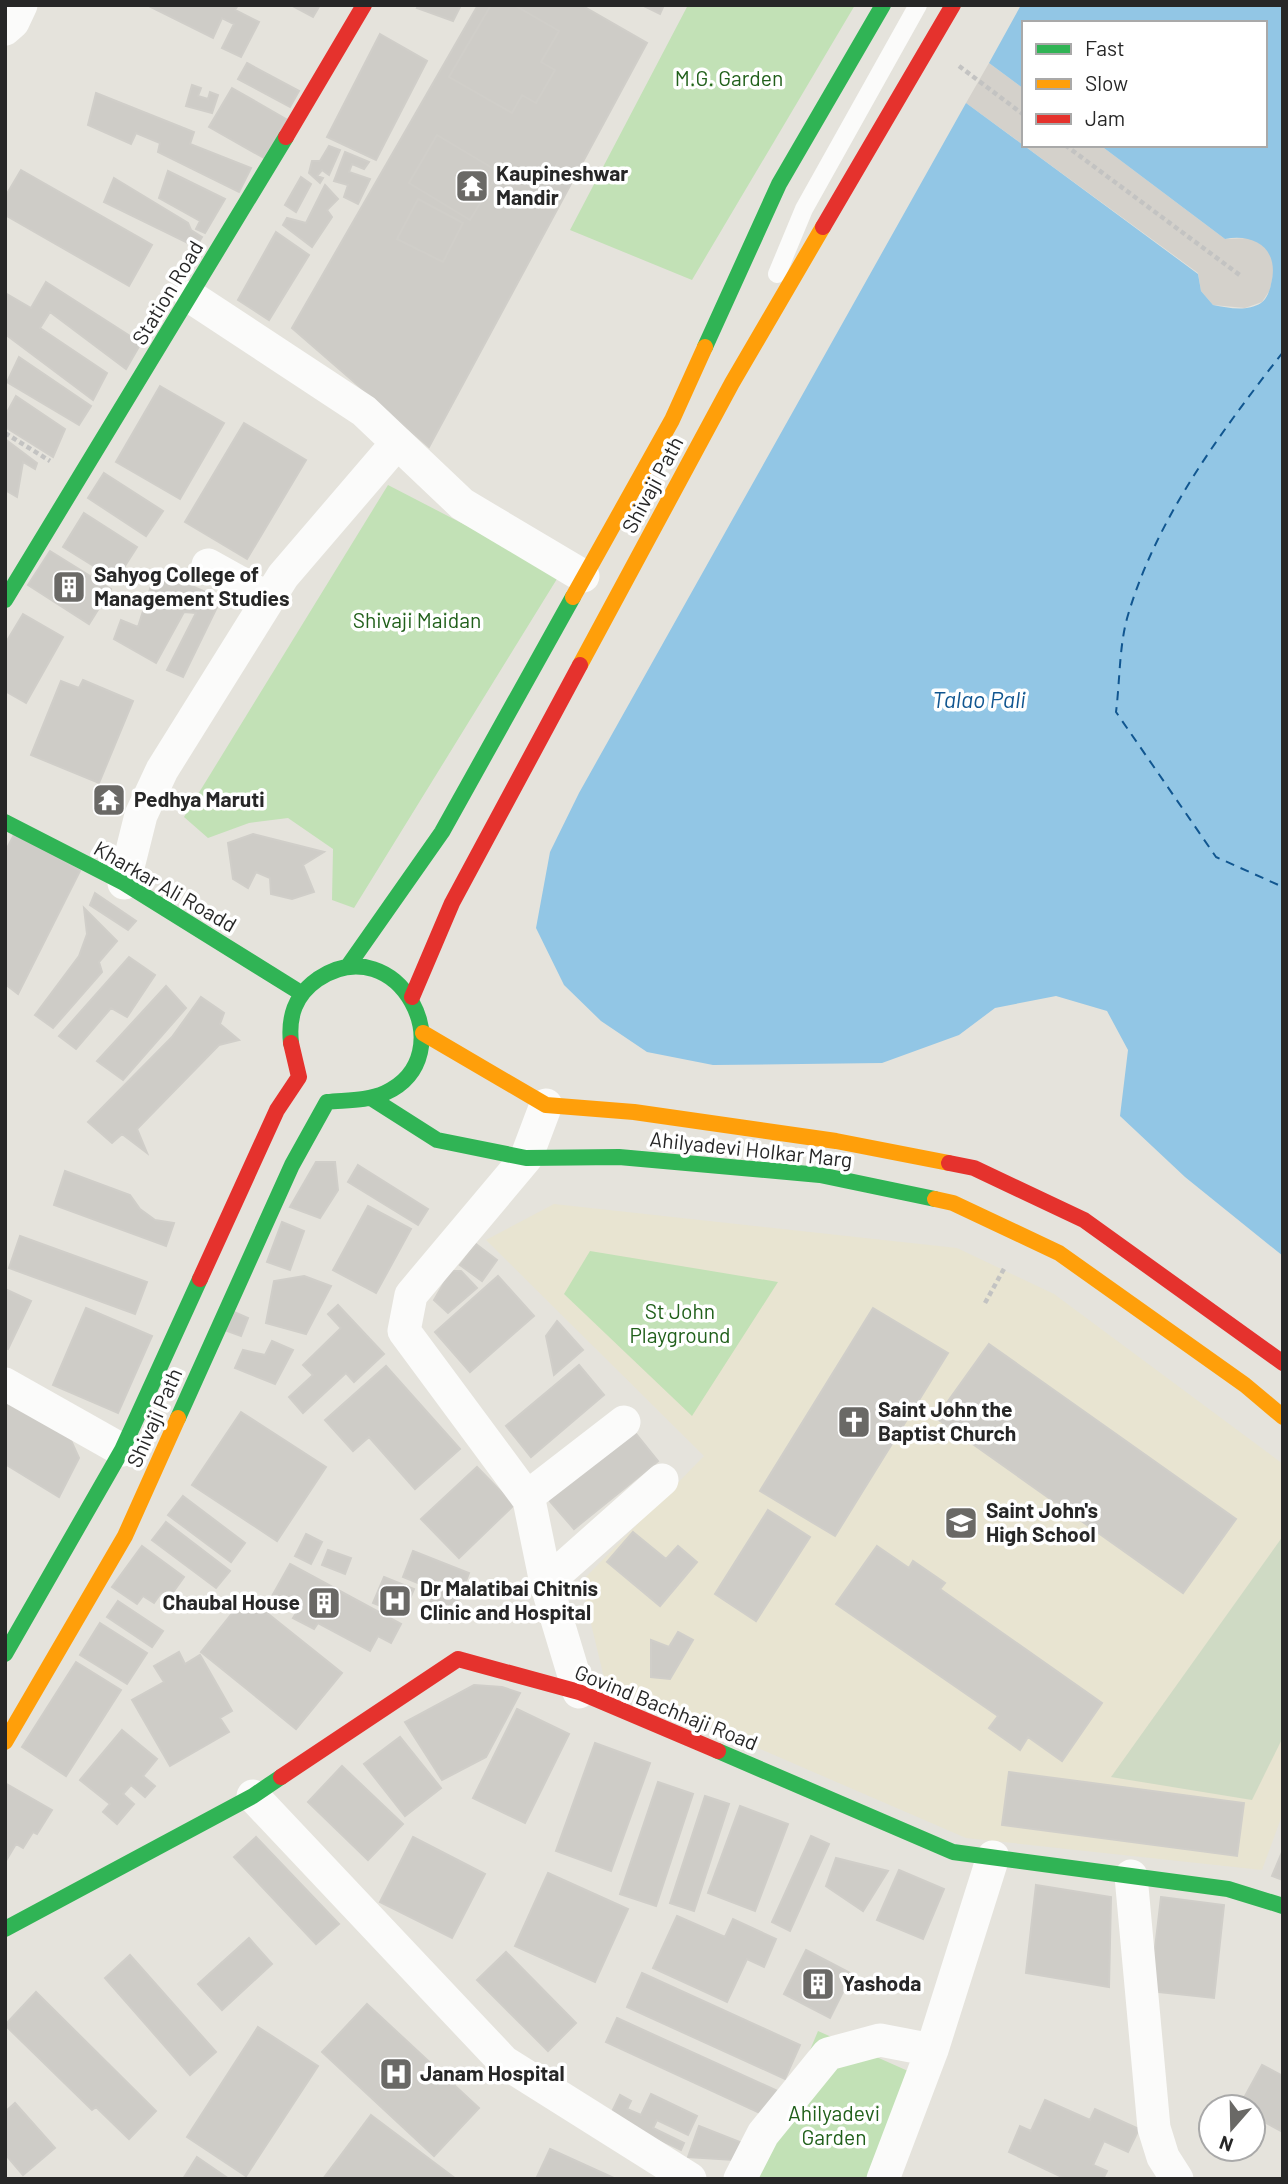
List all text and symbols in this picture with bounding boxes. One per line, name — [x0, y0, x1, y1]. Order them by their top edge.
legend — [1022, 21, 1267, 147]
text: Fast — [1085, 35, 1125, 60]
park label: M.G. Garden — [675, 65, 783, 90]
text: Slow — [1085, 70, 1128, 95]
text: Jam — [1085, 105, 1125, 130]
place label: Kaupineshwar Mandir — [496, 160, 628, 209]
temple icon: Kaupineshwar Mandir — [453, 167, 491, 205]
street label: Station Road — [126, 236, 208, 349]
street label: Shivaji Path — [616, 432, 688, 537]
place label: Sahyog College of Management Studies — [94, 561, 289, 610]
building icon: Sahyog College of Management Studies — [50, 568, 88, 606]
park label: Shivaji Maidan — [353, 607, 481, 632]
water label: Talao Pali — [932, 685, 1026, 713]
temple icon: Pedhya Maruti — [90, 781, 128, 819]
place label: Pedhya Maruti — [134, 786, 265, 811]
street label: Kharkar Ali Roadd — [90, 835, 241, 937]
street label: Ahilyadevi Holkar Marg — [649, 1125, 854, 1172]
park label: St John Playground — [629, 1298, 731, 1347]
street label: Shivaji Path — [121, 1364, 187, 1471]
place label: Saint John the Baptist Church — [878, 1396, 1016, 1445]
church icon: Saint John the Baptist Church — [835, 1403, 873, 1441]
place label: Saint John's High School — [986, 1497, 1098, 1546]
school or university icon: Saint John's High School — [942, 1504, 980, 1542]
place label: Dr Malatibai Chitnis Clinic and Hospital — [420, 1575, 598, 1624]
hospital icon: Dr Malatibai Chitnis Clinic and Hospital — [376, 1582, 414, 1620]
building icon: Chaubal House — [305, 1584, 343, 1622]
place label: Chaubal House — [163, 1589, 300, 1614]
street label: Govind Bachhaji Road — [571, 1658, 762, 1755]
building icon: Yashoda — [799, 1965, 837, 2003]
place label: Yashoda — [842, 1970, 921, 1995]
hospital icon: Janam Hospital — [377, 2055, 415, 2093]
place label: Janam Hospital — [420, 2060, 565, 2085]
north arrow — [1197, 2093, 1267, 2163]
park label: Ahilyadevi Garden — [788, 2100, 880, 2149]
text: N — [1216, 2131, 1236, 2157]

